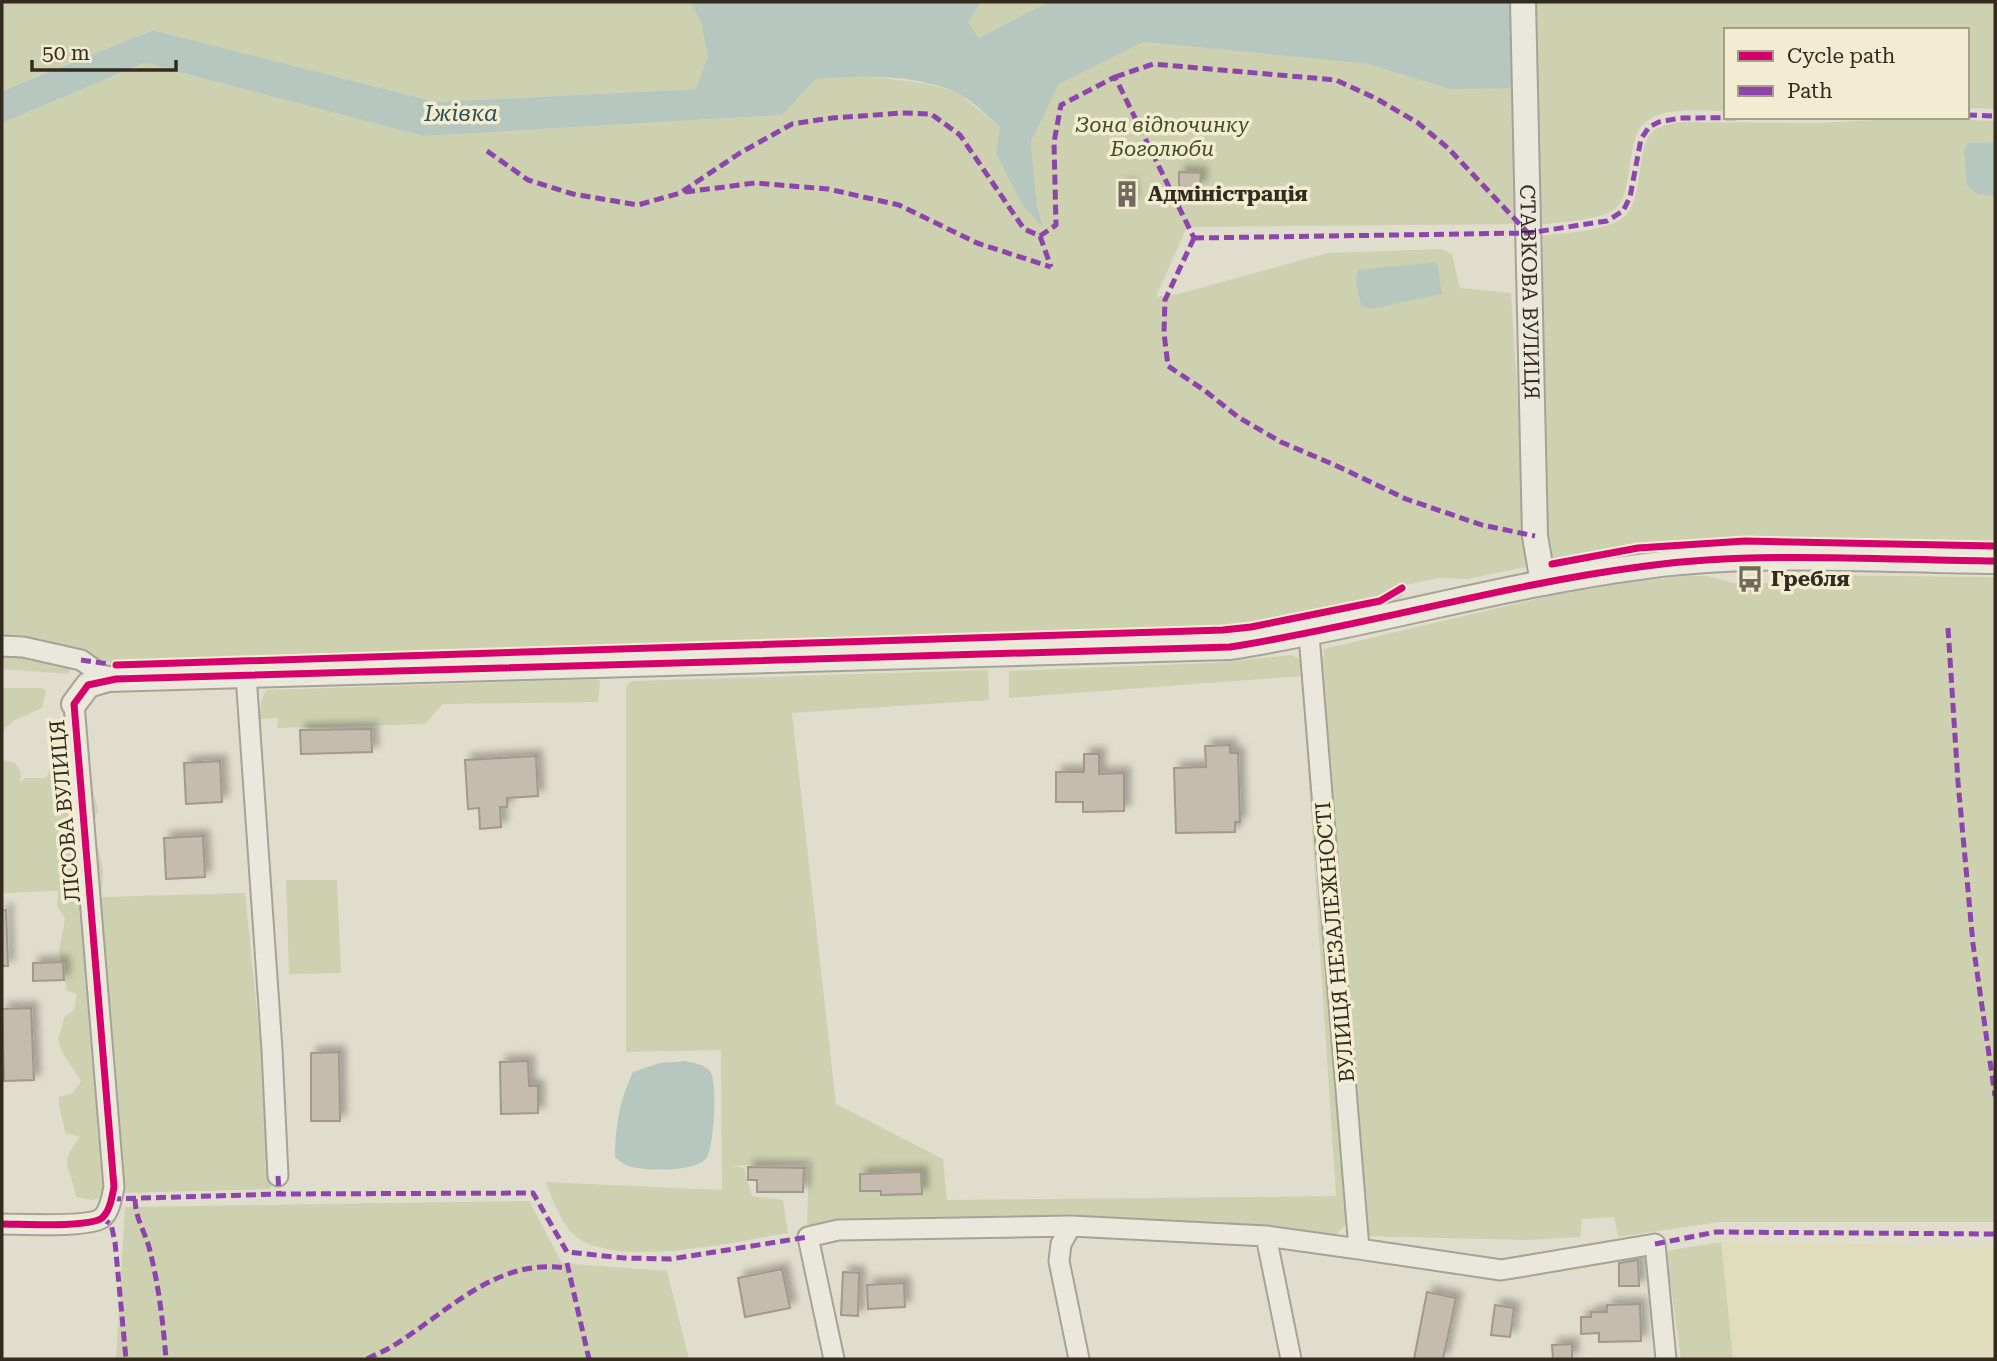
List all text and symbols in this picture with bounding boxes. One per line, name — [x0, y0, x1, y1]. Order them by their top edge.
scale bar — [32, 28, 175, 72]
legend — [1724, 28, 1969, 119]
text: 50 m — [42, 41, 90, 65]
text: Cycle path — [1787, 44, 1896, 68]
text: Path — [1787, 79, 1833, 103]
water label: Іжівка — [423, 100, 498, 127]
park label: Зона відпочинку Боголюби — [1075, 113, 1249, 161]
building icon: Адміністрація — [1112, 179, 1142, 209]
place label: Адміністрація — [1148, 182, 1308, 206]
street label: СТАВКОВА ВУЛИЦЯ — [1515, 184, 1544, 400]
bus stop icon: Гребля — [1735, 564, 1765, 594]
place label: Гребля — [1771, 567, 1850, 591]
street label: ЛІСОВА ВУЛИЦЯ — [45, 719, 85, 903]
street label: ВУЛИЦЯ НЕЗАЛЕЖНОСТІ — [1311, 801, 1359, 1083]

